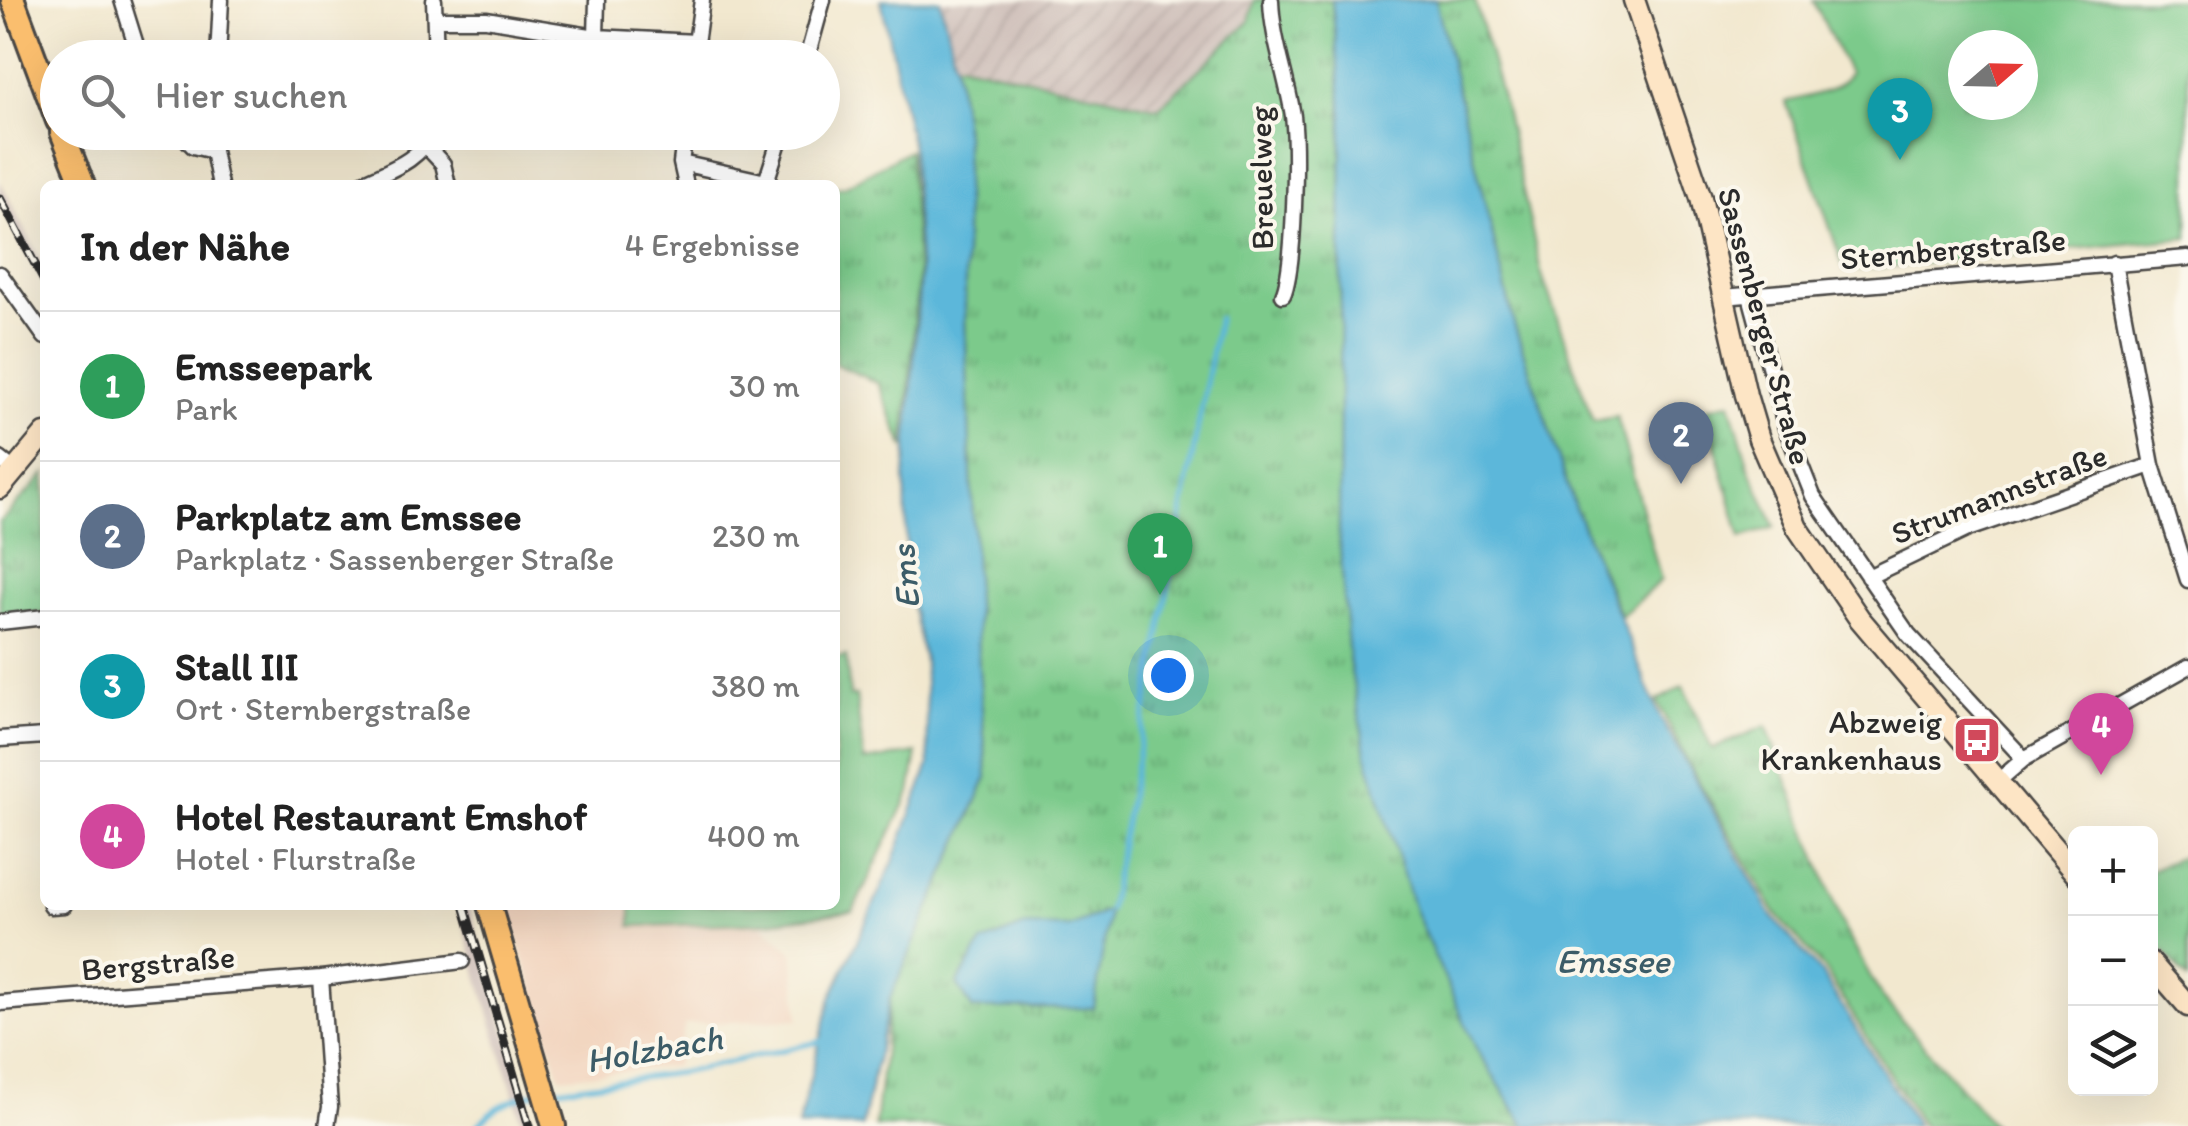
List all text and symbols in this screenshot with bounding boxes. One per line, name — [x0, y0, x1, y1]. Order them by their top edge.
north arrow — [1948, 30, 2038, 120]
search box — [40, 40, 840, 150]
icon: search — [75, 68, 130, 123]
text: Hier suchen — [155, 72, 347, 118]
pin: 3 — [1868, 78, 1932, 160]
street label: Breuelweg — [1241, 105, 1281, 250]
street label: Sassenberger Straße — [1710, 183, 1820, 469]
text: In der Nähe — [80, 220, 290, 271]
street label: Sternbergstraße — [1839, 220, 2067, 278]
text: 4 Ergebnisse — [625, 226, 800, 264]
text: Emsseepark — [175, 344, 372, 390]
text: 1 — [105, 367, 120, 405]
text: 30 m — [729, 367, 800, 405]
text: Park — [175, 390, 238, 428]
pin: 2 — [1648, 402, 1714, 484]
street label: Strumannstraße — [1886, 435, 2112, 553]
text: Parkplatz am Emssee — [175, 494, 522, 540]
pin: 1 — [1128, 512, 1192, 595]
text: 2 — [104, 517, 121, 555]
text: 230 m — [712, 517, 800, 555]
text: Parkplatz · Sassenberger Straße — [175, 540, 614, 578]
water label: Ems — [881, 542, 929, 611]
text: Stall III — [175, 644, 299, 690]
your location — [1143, 650, 1194, 701]
text: 3 — [104, 667, 121, 705]
text: 380 m — [711, 667, 800, 705]
text: Ort · Sternbergstraße — [175, 690, 471, 728]
pin: 4 — [2068, 692, 2134, 775]
place label: Abzweig Krankenhaus — [1761, 703, 1943, 778]
bus stop icon: Abzweig Krankenhaus — [1951, 714, 2003, 766]
text: Hotel Restaurant Emshof — [175, 794, 587, 840]
text: 4 — [103, 817, 122, 855]
text: 400 m — [707, 817, 800, 855]
map controls — [2068, 826, 2158, 1096]
button: + — [2068, 826, 2158, 916]
text: Hotel · Flurstraße — [175, 840, 416, 878]
button: − — [2068, 916, 2158, 1006]
street label: Bergstraße — [80, 937, 236, 989]
water label: Emssee — [1556, 940, 1671, 982]
button: layers — [2068, 1006, 2158, 1096]
water label: Holzbach — [583, 1016, 727, 1082]

